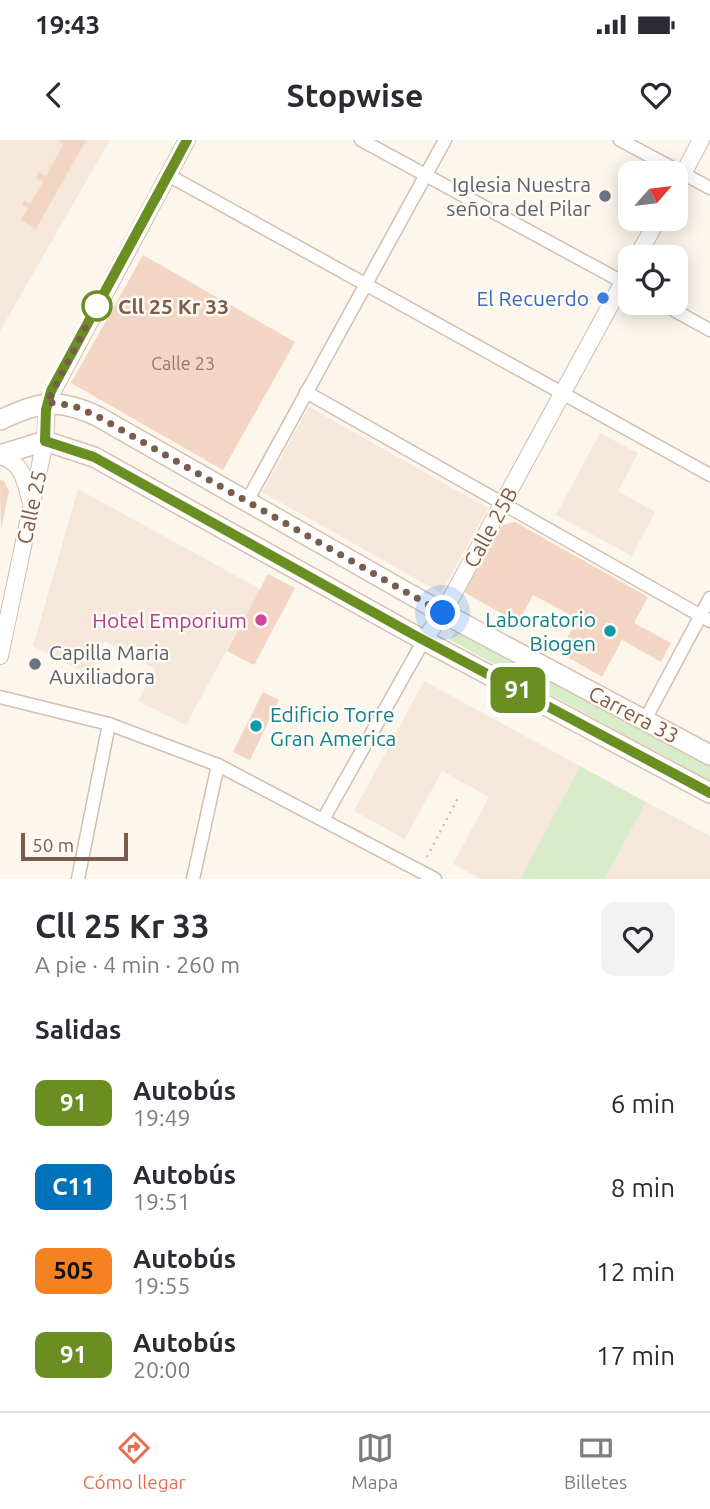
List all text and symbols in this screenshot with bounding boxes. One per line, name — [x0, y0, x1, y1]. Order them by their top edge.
text: 19:43 — [35, 10, 100, 39]
icon: back — [35, 76, 73, 114]
icon: heart — [637, 76, 675, 114]
text: Stopwise — [286, 77, 424, 113]
north arrow — [618, 161, 688, 231]
map controls — [618, 161, 688, 315]
place label: Iglesia Nuestra señora del Pilar — [446, 172, 591, 220]
marker: Iglesia Nuestra señora del Pilar — [597, 188, 613, 204]
button: locate — [618, 245, 688, 315]
place label: El Recuerdo — [476, 286, 589, 310]
marker: El Recuerdo — [595, 290, 611, 306]
marker: Cll 25 Kr 33 — [82, 291, 112, 321]
place label: Cll 25 Kr 33 — [118, 294, 229, 318]
house number: Calle 23 — [151, 353, 215, 373]
street label: Calle 25 — [11, 468, 51, 546]
street label: Calle 25B — [458, 483, 522, 571]
your location — [425, 595, 460, 630]
place label: Laboratorio Biogen — [485, 607, 596, 655]
place label: Hotel Emporium — [92, 608, 247, 632]
marker: Hotel Emporium — [253, 612, 269, 628]
marker: Laboratorio Biogen — [602, 623, 618, 639]
place label: Capilla Maria Auxiliadora — [49, 640, 170, 688]
marker: Capilla Maria Auxiliadora — [27, 656, 43, 672]
line badge: 91 — [486, 667, 550, 713]
text: 91 — [504, 676, 532, 703]
street label: Carrera 33 — [585, 680, 683, 748]
place label: Edificio Torre Gran America — [270, 702, 396, 750]
marker: Edificio Torre Gran America — [248, 718, 264, 734]
scale bar — [21, 830, 128, 862]
text: 50 m — [32, 834, 74, 856]
button: heart — [601, 902, 675, 976]
text: Cll 25 Kr 33 — [35, 907, 210, 944]
text: A pie · 4 min · 260 m — [35, 952, 240, 977]
text: Salidas — [35, 1015, 121, 1044]
text: Autobús — [133, 1076, 236, 1105]
text: 91 — [60, 1089, 87, 1116]
text: 6 min — [611, 1089, 675, 1118]
text: 19:49 — [133, 1105, 191, 1130]
text: Autobús — [133, 1160, 236, 1189]
text: C11 — [52, 1173, 95, 1200]
text: 8 min — [611, 1173, 675, 1202]
text: 19:51 — [133, 1189, 191, 1214]
text: Autobús — [133, 1244, 236, 1273]
text: 505 — [53, 1257, 94, 1284]
text: 12 min — [596, 1257, 675, 1286]
text: 19:55 — [133, 1273, 191, 1298]
text: Autobús — [133, 1328, 236, 1357]
text: 91 — [60, 1341, 87, 1368]
text: 17 min — [596, 1341, 675, 1370]
text: 20:00 — [133, 1357, 191, 1382]
tab: Cómo llegar — [83, 1429, 186, 1493]
tab: Mapa — [351, 1429, 398, 1493]
tab: Billetes — [564, 1429, 627, 1493]

